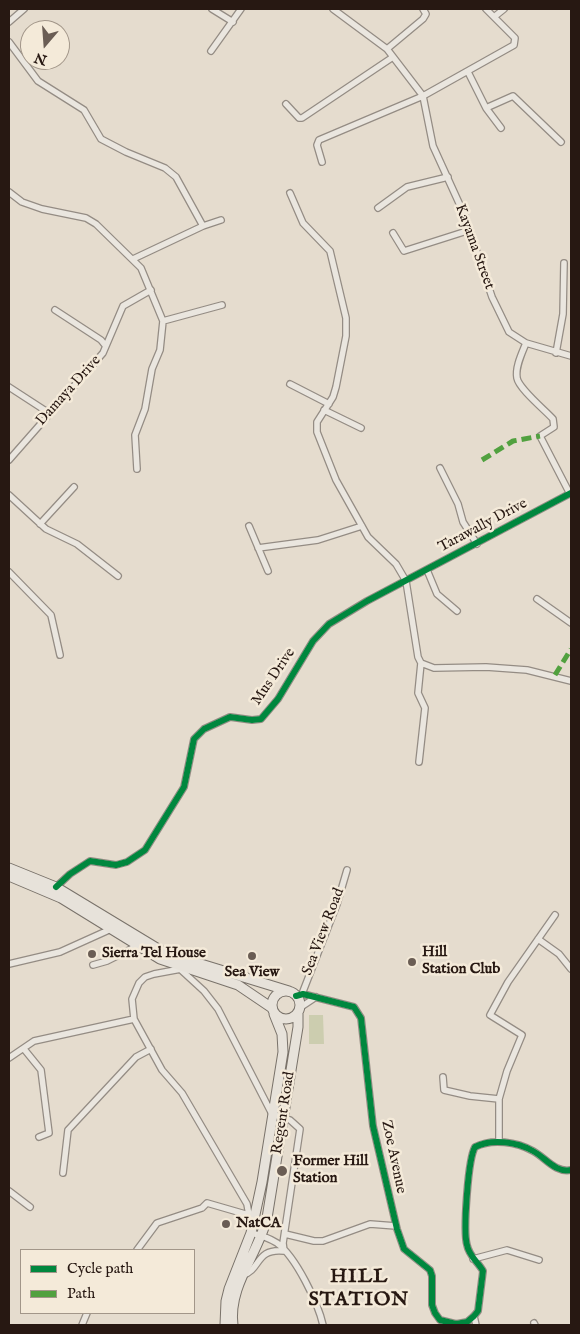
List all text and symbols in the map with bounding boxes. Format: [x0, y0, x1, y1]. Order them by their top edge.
north arrow [20, 20, 70, 70]
text: N [32, 48, 49, 69]
street label: Kayama Street [450, 202, 498, 292]
street label: Damaya Drive [33, 352, 105, 430]
street label: Tarawally Drive [436, 495, 530, 557]
street label: Mus Drive [248, 645, 300, 709]
street label: Sea View Road [299, 886, 349, 978]
place label: Hill Station Club [422, 944, 500, 979]
place label: Sierra Tel House [102, 945, 206, 963]
marker: Sierra Tel House [86, 948, 98, 960]
marker: Sea View [246, 950, 258, 962]
marker: Hill Station Club [406, 956, 418, 968]
place label: Sea View [225, 964, 279, 982]
street label: Regent Road [269, 1070, 299, 1156]
street label: Zoe Avenue [376, 1119, 410, 1195]
place label: Former Hill Station [293, 1153, 368, 1188]
marker: Former Hill Station [275, 1164, 289, 1178]
place label: NatCA [236, 1215, 281, 1233]
marker: NatCA [220, 1218, 232, 1230]
legend [20, 1249, 195, 1314]
text: Cycle path [67, 1259, 133, 1278]
district label: HILL STATION [308, 1266, 410, 1313]
text: Path [67, 1284, 95, 1303]

